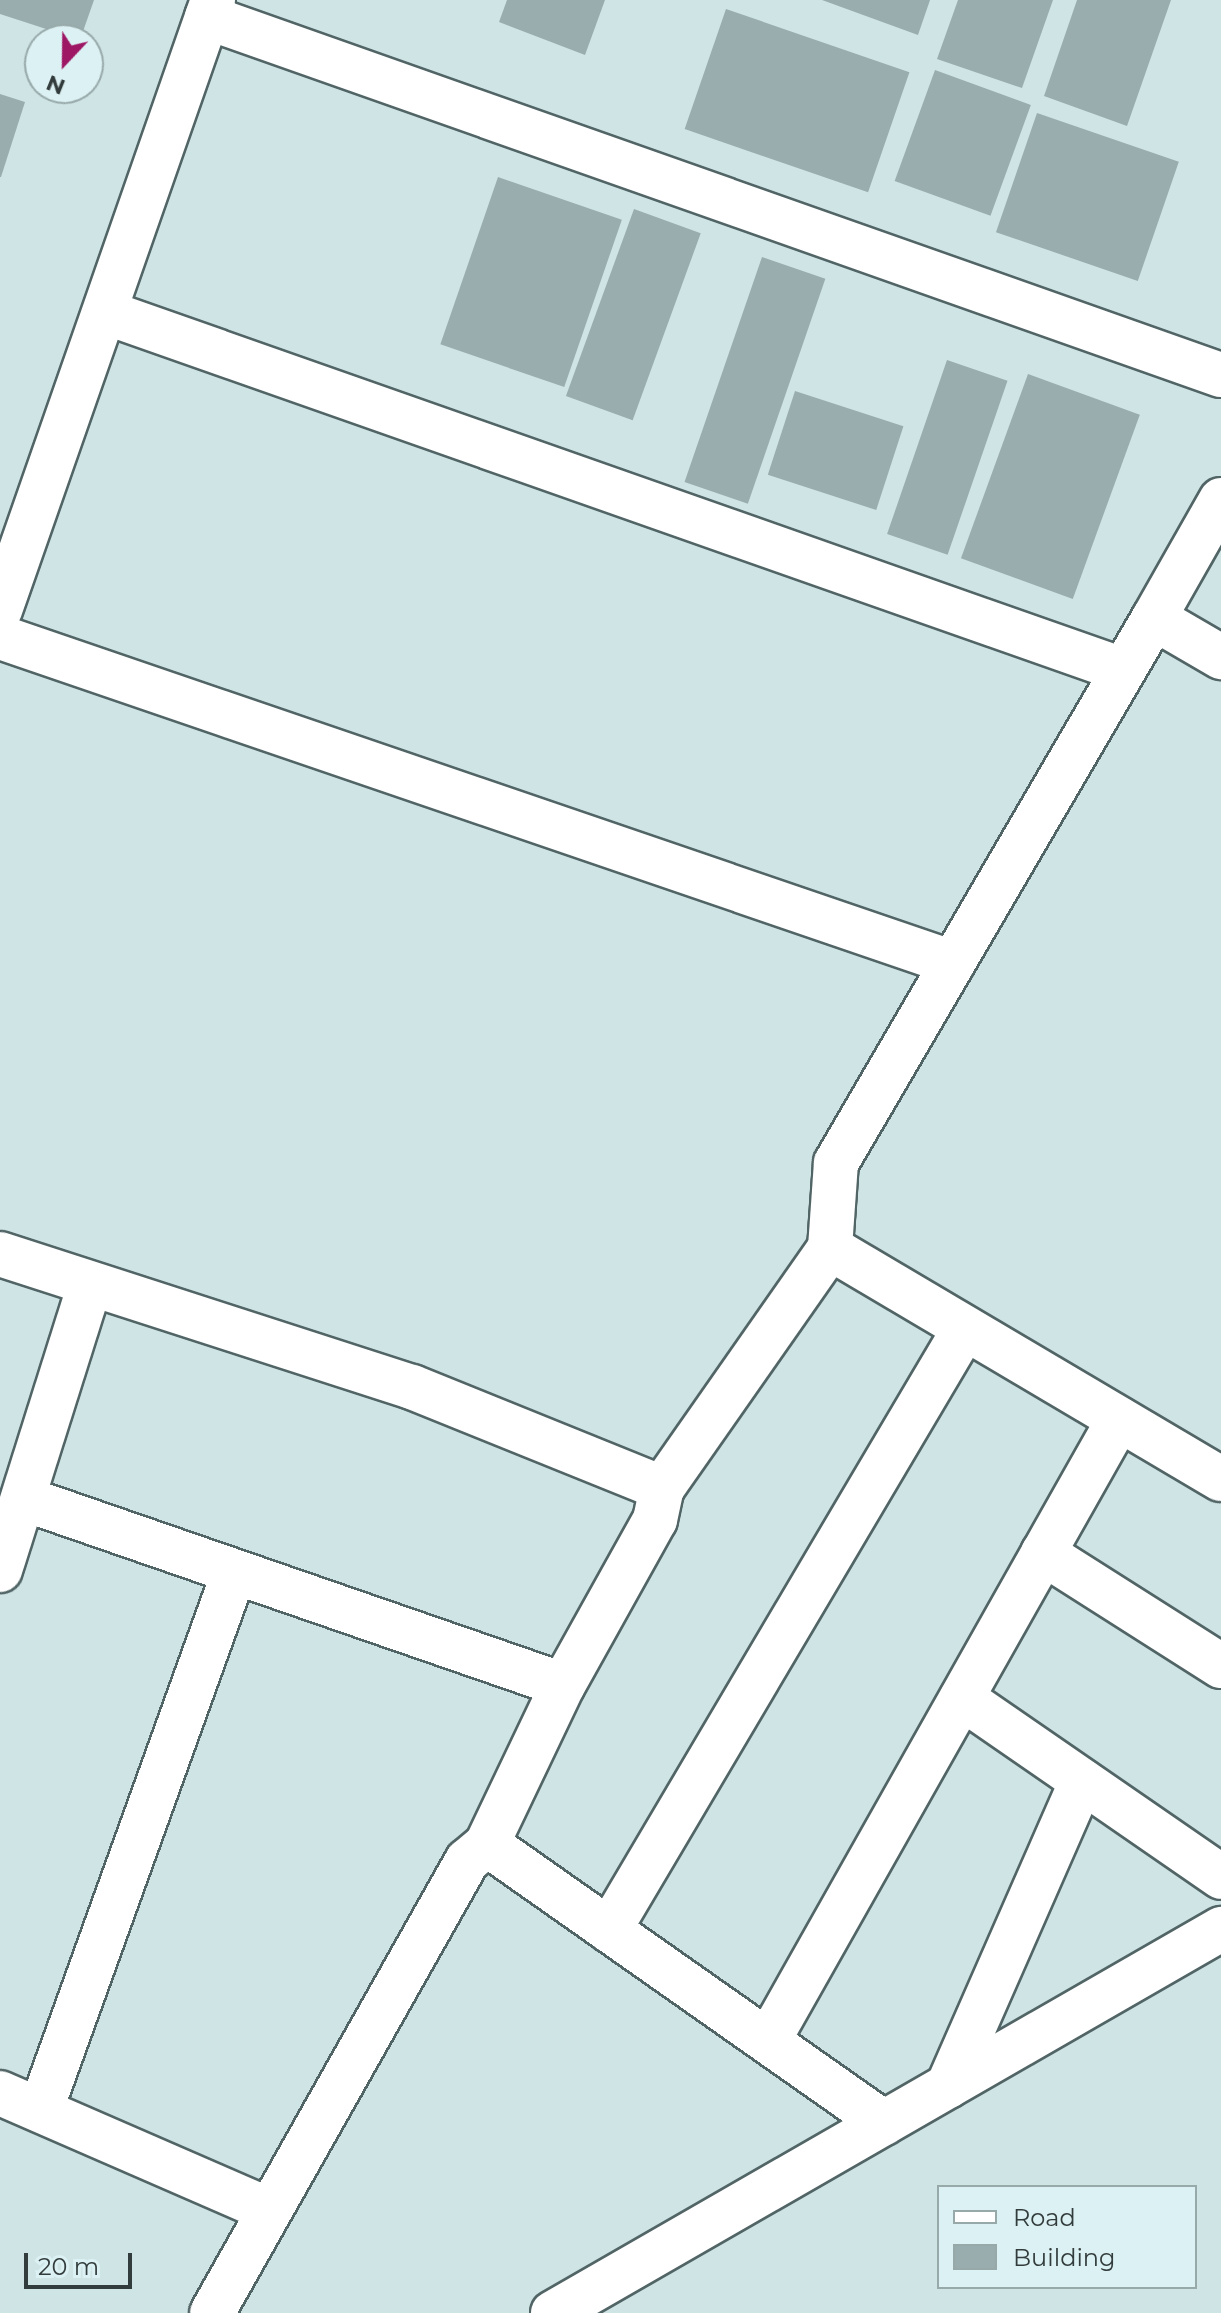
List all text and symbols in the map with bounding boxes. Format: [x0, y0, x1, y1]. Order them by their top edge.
north arrow [24, 24, 104, 104]
text: N [42, 69, 69, 101]
legend [937, 2185, 1197, 2289]
text: Road [1013, 2203, 1076, 2232]
scale bar [28, 2237, 136, 2287]
text: Building [1013, 2243, 1116, 2272]
text: 20 m [38, 2252, 99, 2281]

